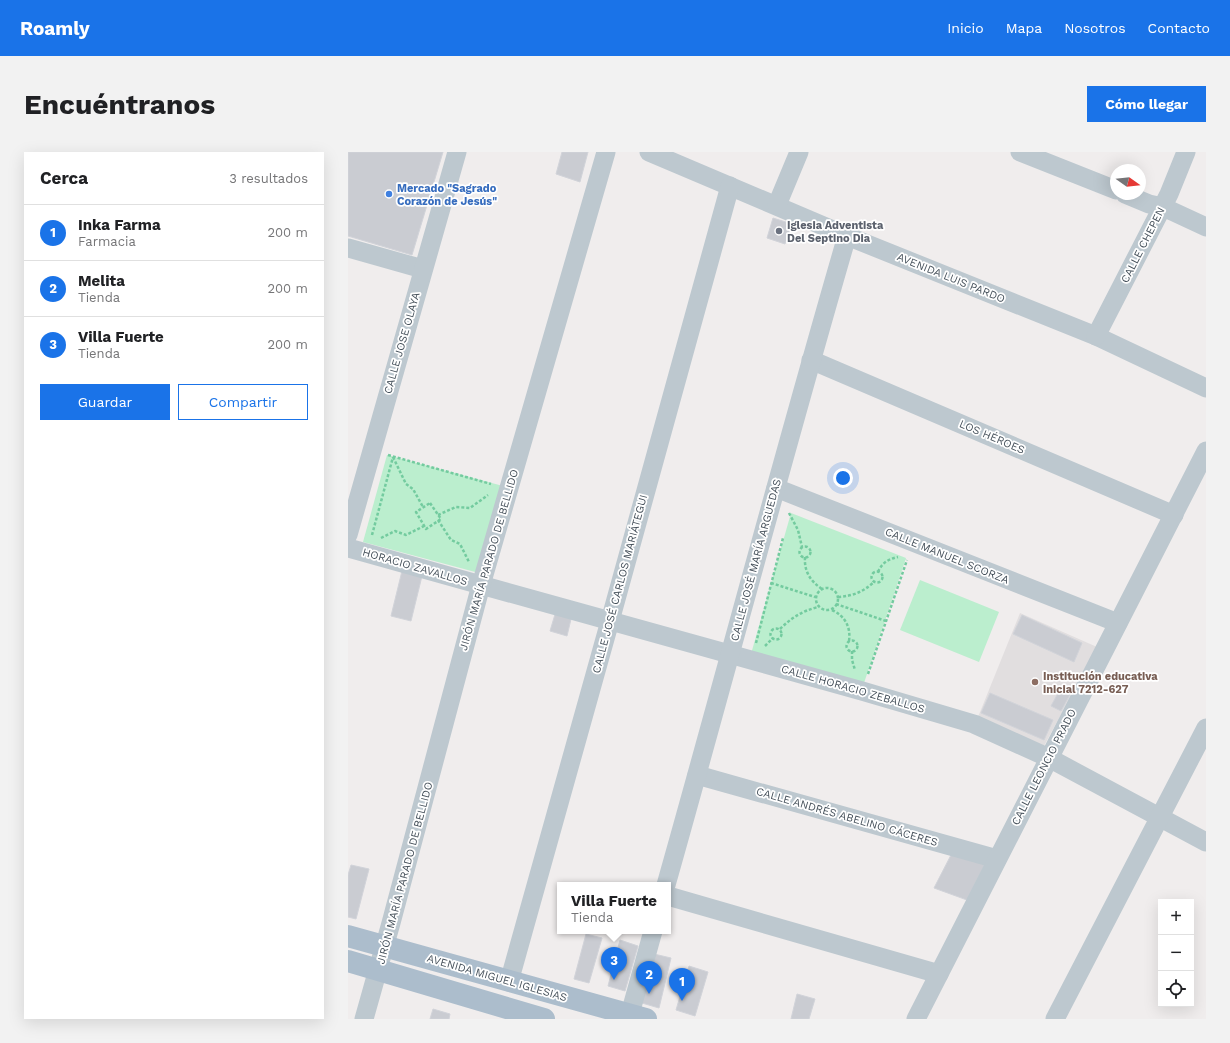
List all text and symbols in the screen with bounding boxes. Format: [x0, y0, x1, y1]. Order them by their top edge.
text: Roamly [20, 17, 90, 40]
text: Inicio [947, 20, 984, 36]
text: Mapa [1006, 20, 1042, 36]
text: Nosotros [1064, 20, 1126, 36]
text: Contacto [1148, 20, 1210, 36]
button: Cómo llegar [1087, 86, 1206, 122]
text: Encuéntranos [24, 88, 215, 121]
north arrow [1110, 164, 1146, 200]
text: Cerca [40, 168, 88, 188]
text: 3 resultados [229, 171, 308, 186]
place label: Mercado "Sagrado Corazón de Jesús" [397, 182, 497, 208]
marker: Mercado "Sagrado Corazón de Jesús" [384, 189, 394, 199]
street label: CALLE CHEPEN [1118, 205, 1168, 285]
text: Inka Farma [78, 216, 161, 234]
place label: Iglesia Adventista Del Septino Dia [787, 219, 884, 245]
text: 1 [50, 225, 56, 240]
text: 200 m [267, 225, 308, 240]
marker: Iglesia Adventista Del Septino Dia [774, 226, 784, 236]
text: Farmacia [78, 234, 136, 249]
street label: AVENIDA LUIS PARDO [895, 250, 1007, 306]
text: Melita [78, 272, 125, 290]
text: 2 [49, 281, 57, 296]
text: 200 m [267, 281, 308, 296]
text: Tienda [78, 290, 120, 305]
street label: CALLE JOSE OLAYA [381, 291, 423, 395]
text: Villa Fuerte [78, 328, 164, 346]
text: 3 [49, 337, 57, 352]
text: 200 m [267, 337, 308, 352]
text: Tienda [78, 346, 120, 361]
button: Guardar [40, 384, 170, 420]
button: Compartir [178, 384, 308, 420]
street label: LOS HÉROES [957, 416, 1027, 457]
street label: JIRÓN MARÍA PARADO DE BELLIDO [456, 468, 521, 652]
your location [833, 468, 853, 488]
street label: CALLE JOSÉ MARÍA ARGUEDAS [727, 477, 784, 642]
street label: CALLE JOSÉ CARLOS MARIÁTEGUI [589, 493, 650, 675]
street label: CALLE MANUEL SCORZA [883, 525, 1011, 587]
street label: HORACIO ZAVALLOS [361, 546, 469, 588]
street label: CALLE HORACIO ZEBALLOS [780, 662, 926, 716]
place label: Institución educativa inicial 7212-627 [1043, 670, 1158, 696]
marker: Institución educativa inicial 7212-627 [1030, 677, 1040, 687]
street label: CALLE LEONCIO PRADO [1009, 707, 1079, 827]
street label: JIRÓN MARÍA PARADO DE BELLIDO [373, 780, 436, 965]
street label: CALLE ANDRÉS ABELINO CÁCERES [755, 784, 939, 849]
popup [557, 882, 671, 934]
text: Villa Fuerte [571, 892, 657, 910]
map controls [1158, 899, 1194, 1007]
button: + [1158, 899, 1194, 935]
text: Tienda [571, 910, 613, 925]
button: − [1158, 935, 1194, 971]
pin: 3 [601, 947, 627, 980]
street label: AVENIDA MIGUEL IGLESIAS [425, 952, 569, 1004]
pin: 2 [636, 961, 662, 994]
pin: 1 [669, 968, 695, 1001]
button: locate [1158, 971, 1194, 1007]

